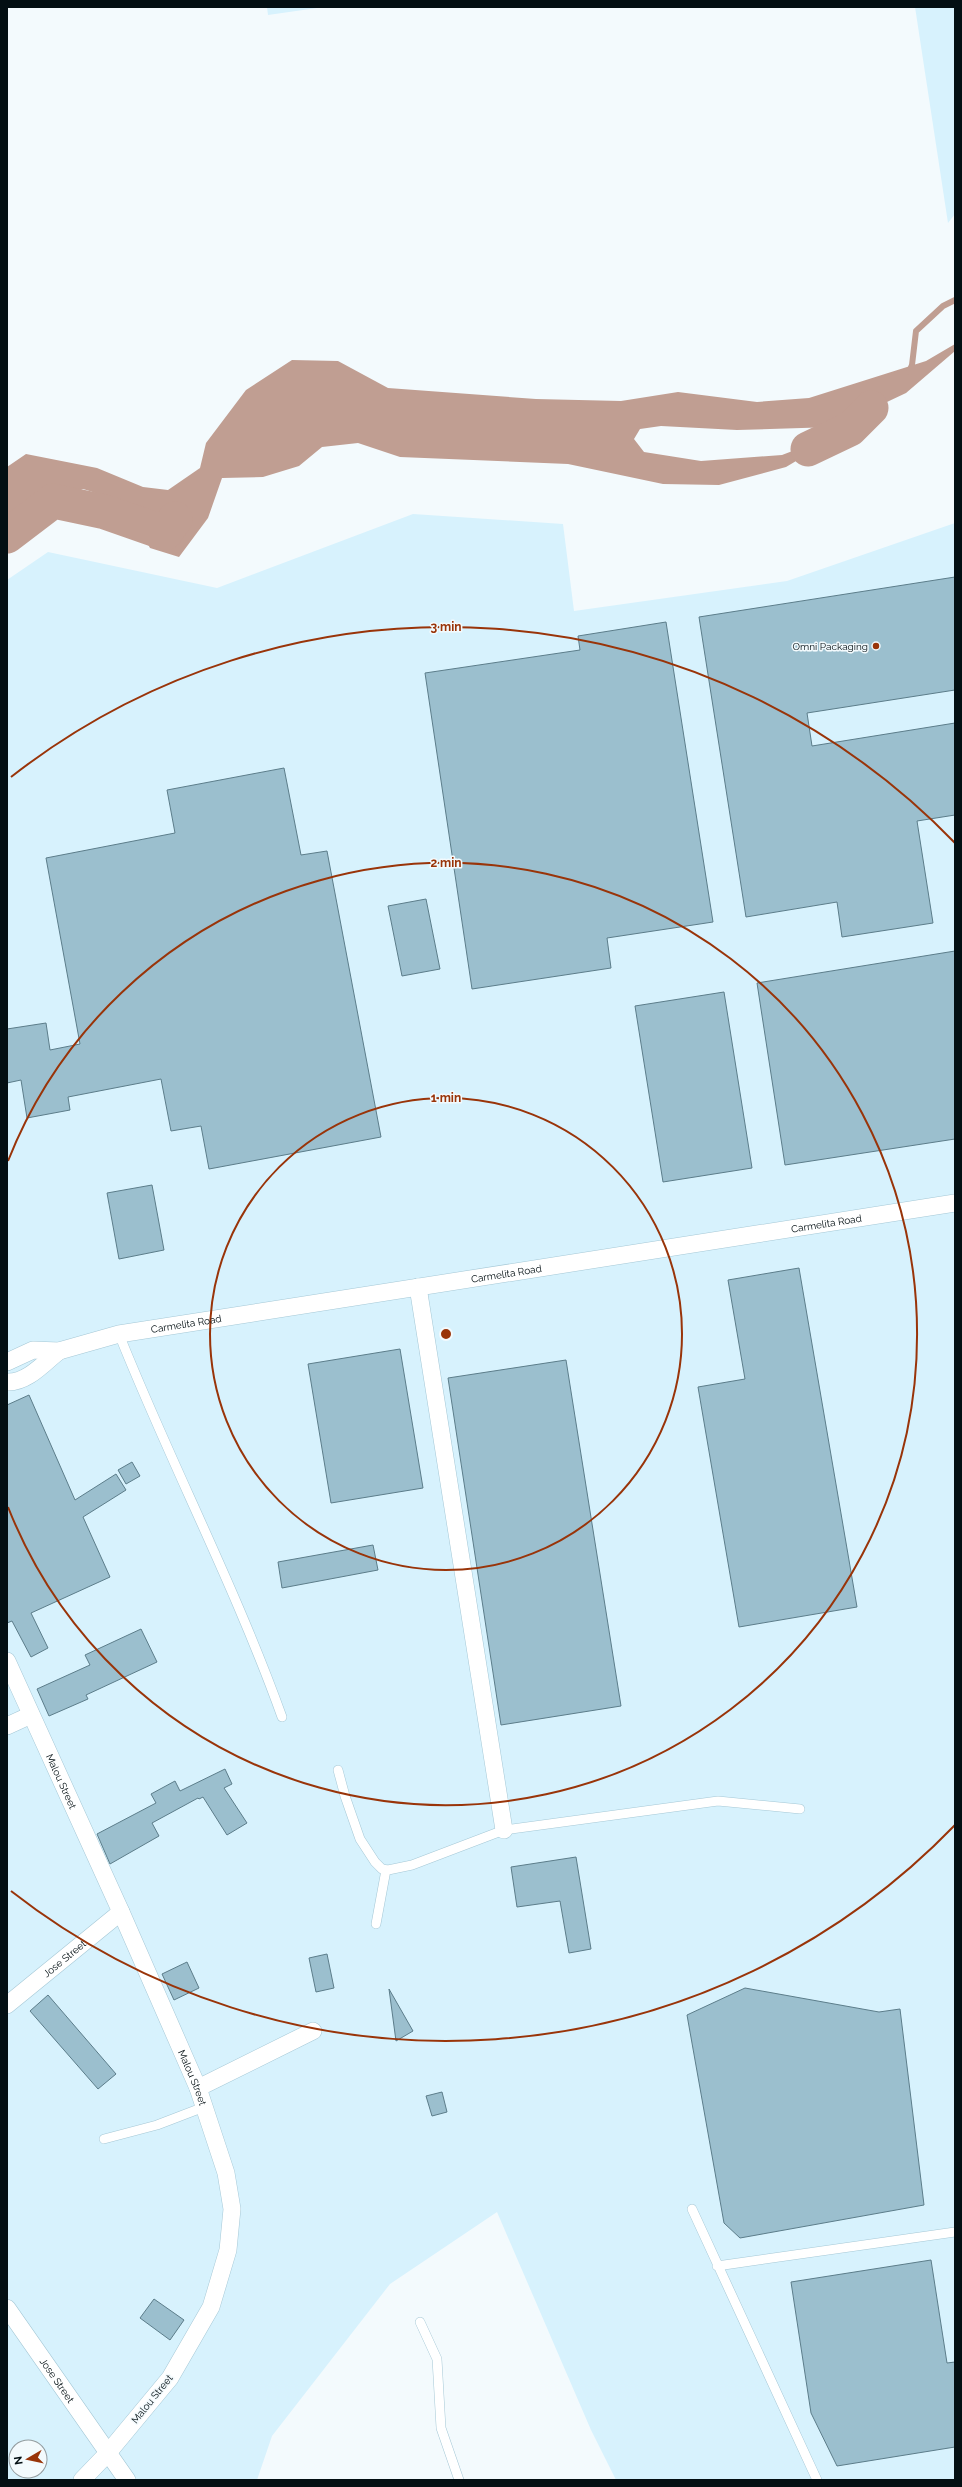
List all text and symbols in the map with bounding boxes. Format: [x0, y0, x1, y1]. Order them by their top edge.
text: 3 min [430, 620, 462, 634]
place label: Omni Packaging [793, 641, 868, 652]
marker: Omni Packaging [871, 641, 881, 651]
text: 2 min [430, 856, 462, 870]
text: 1 min [431, 1091, 461, 1105]
street label: Carmelita Road [790, 1212, 862, 1234]
street label: Carmelita Road [470, 1262, 542, 1284]
street label: Carmelita Road [150, 1313, 222, 1334]
centre of rings [439, 1327, 453, 1341]
street label: Malou Street [44, 1752, 79, 1811]
street label: Jose Street [41, 1937, 88, 1979]
street label: Malou Street [176, 2048, 209, 2107]
street label: Jose Street [38, 2356, 77, 2405]
street label: Malou Street [129, 2372, 175, 2425]
north arrow [8, 2439, 48, 2479]
text: N [12, 2455, 26, 2466]

